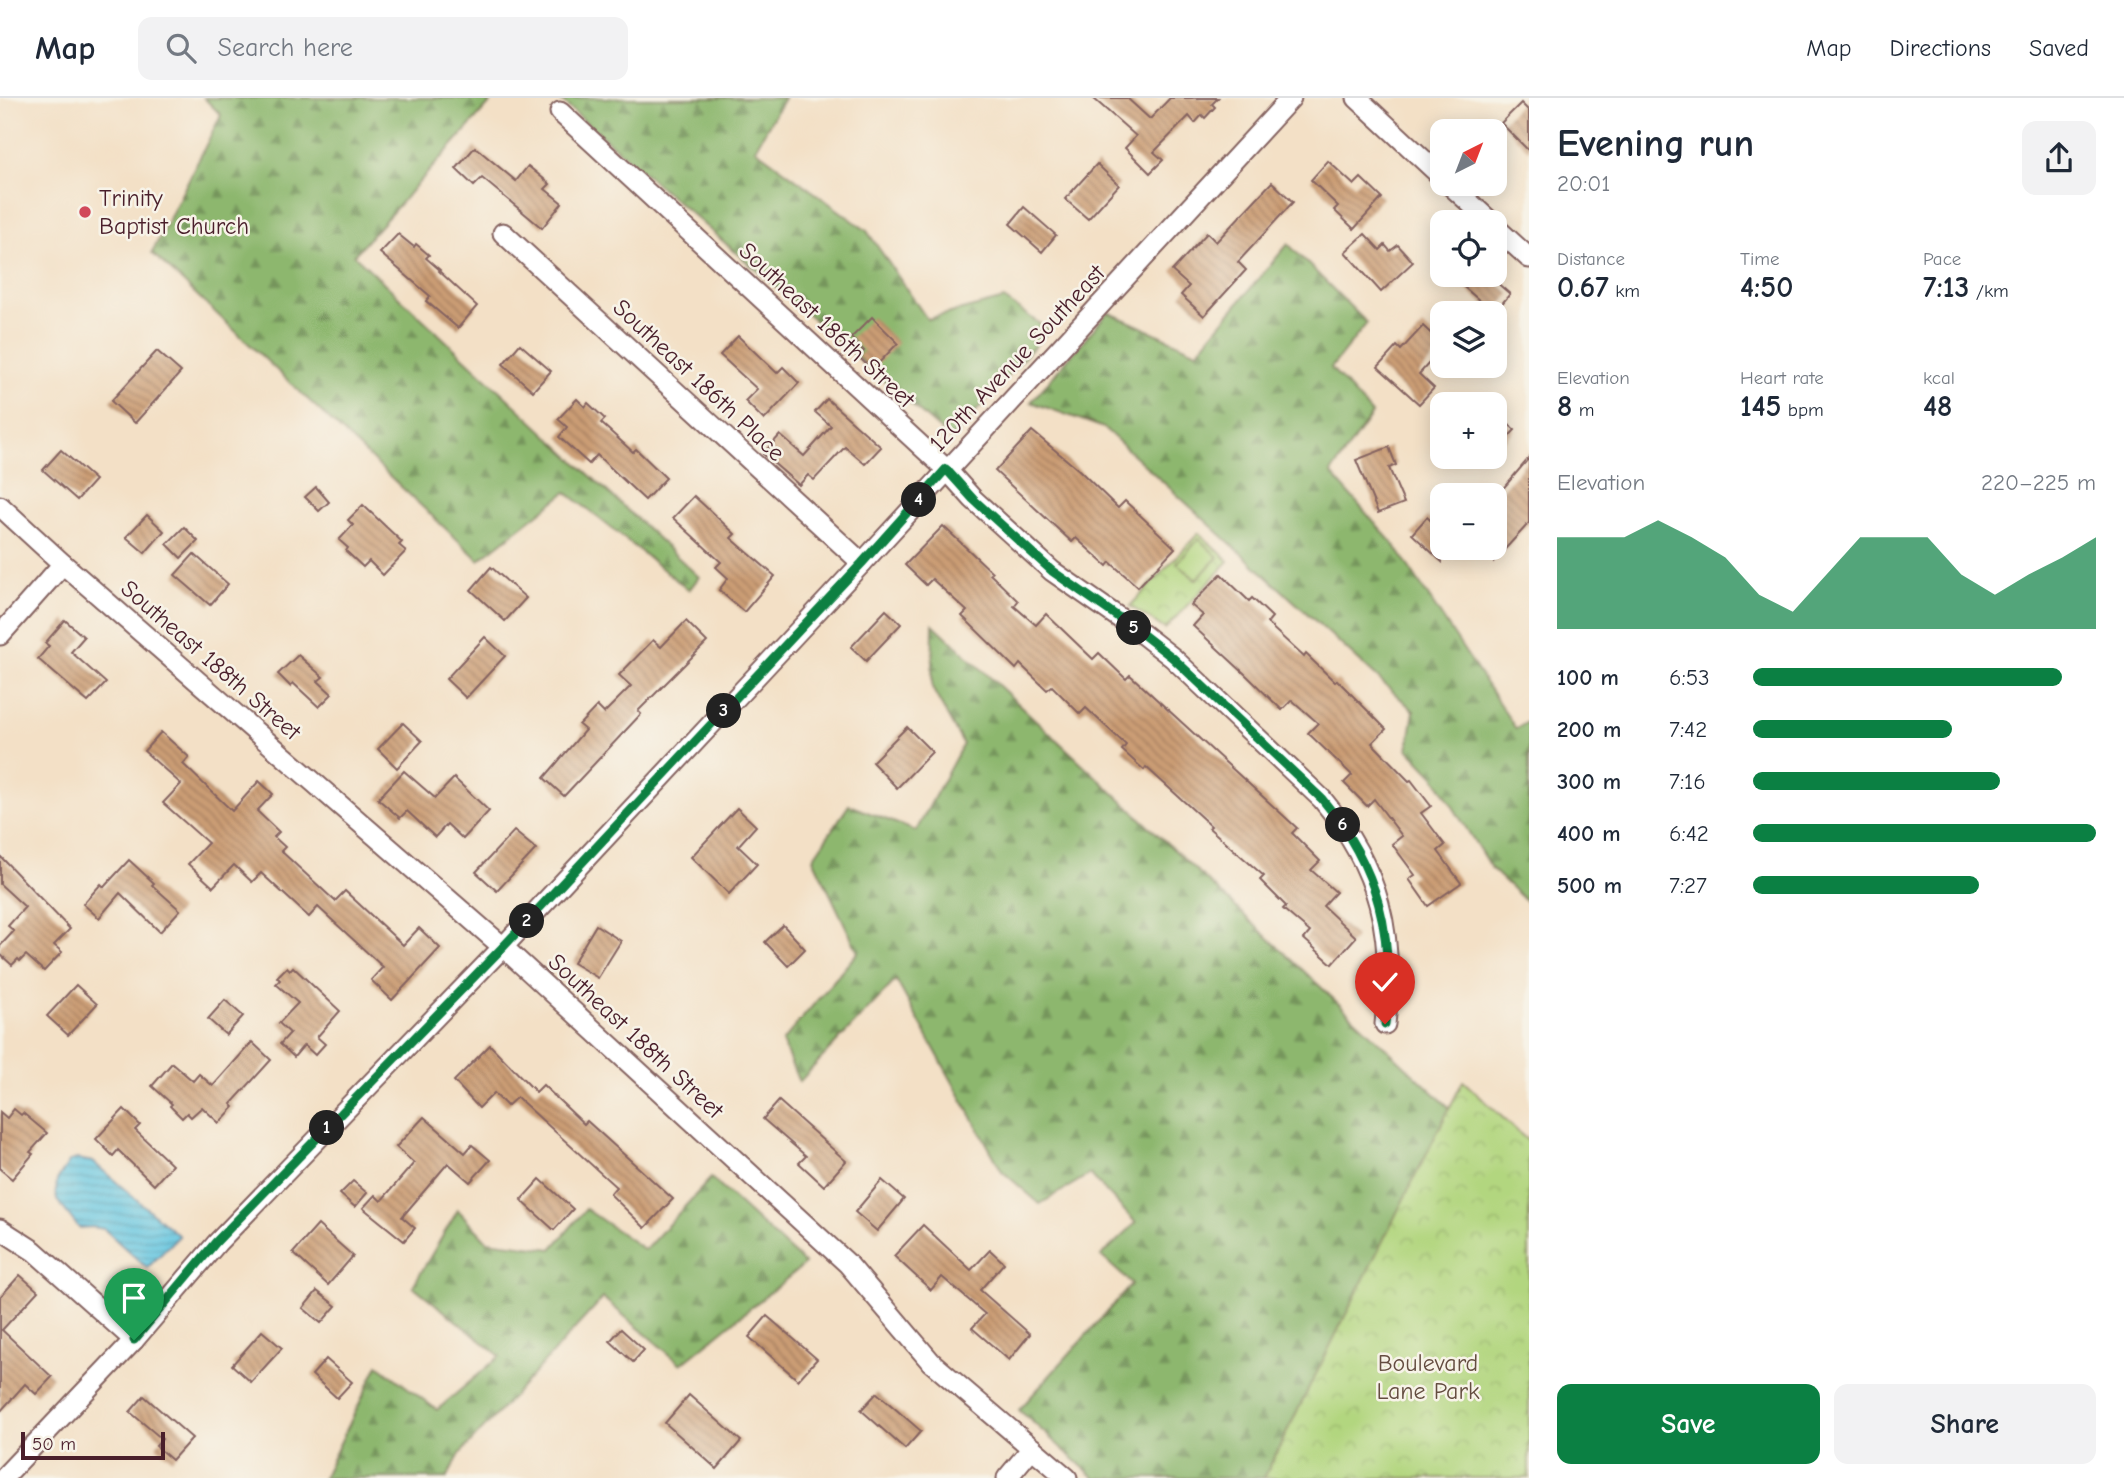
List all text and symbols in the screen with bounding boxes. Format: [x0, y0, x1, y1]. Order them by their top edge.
search box [138, 17, 628, 80]
text: Map [35, 29, 96, 67]
icon: search [162, 29, 200, 67]
text: Search here [218, 33, 353, 63]
text: Map [1806, 34, 1852, 62]
text: Directions [1890, 34, 1991, 62]
text: Saved [2029, 34, 2089, 62]
north arrow [1430, 119, 1507, 196]
map controls [1430, 119, 1507, 560]
button: share [2022, 121, 2096, 195]
text: Evening run [1557, 122, 1754, 166]
text: 20:01 [1557, 170, 1610, 197]
place label: Trinity Baptist Church [99, 184, 249, 240]
marker: Trinity Baptist Church [77, 204, 93, 220]
button: locate [1430, 210, 1507, 287]
street label: Southeast 186th Street [733, 236, 921, 414]
text: Distance [1557, 248, 1625, 270]
text: Time [1740, 248, 1779, 270]
text: Pace [1923, 248, 1961, 270]
street label: 120th Avenue Southeast [923, 258, 1111, 457]
text: 0.67 [1557, 270, 1609, 305]
text: 4:50 [1740, 270, 1793, 305]
text: 7:13 [1923, 270, 1969, 305]
text: km [1609, 280, 1640, 302]
text: /km [1969, 280, 2009, 302]
street label: Southeast 186th Place [607, 293, 791, 467]
button: layers [1430, 301, 1507, 378]
text: Elevation [1557, 367, 1630, 389]
text: Heart rate [1740, 367, 1824, 389]
text: kcal [1923, 367, 1955, 389]
text: 8 [1557, 389, 1572, 424]
text: 145 [1740, 389, 1782, 424]
text: 48 [1923, 389, 1952, 424]
button: + [1430, 392, 1507, 469]
text: m [1572, 399, 1594, 421]
text: bpm [1782, 399, 1824, 421]
text: Elevation [1557, 469, 1645, 496]
text: 220–225 m [1981, 469, 2096, 496]
pin: 4 [902, 482, 936, 518]
button: − [1430, 483, 1507, 560]
text: 4 [914, 488, 923, 510]
street label: Southeast 188th Street [115, 574, 308, 747]
pin: 5 [1116, 610, 1152, 646]
text: 5 [1128, 616, 1139, 638]
text: 100 m [1557, 664, 1619, 691]
text: 6:53 [1669, 664, 1710, 691]
pin: 3 [706, 694, 742, 728]
text: 3 [719, 699, 728, 721]
text: 200 m [1557, 716, 1621, 743]
text: 7:42 [1669, 716, 1707, 743]
text: 300 m [1557, 768, 1621, 795]
text: 7:16 [1669, 768, 1706, 795]
pin: 6 [1326, 808, 1360, 842]
text: 6 [1338, 813, 1347, 835]
text: 400 m [1557, 820, 1621, 847]
text: 6:42 [1669, 820, 1709, 847]
text: 500 m [1557, 872, 1622, 899]
text: 7:27 [1669, 872, 1707, 899]
pin: 2 [510, 904, 544, 938]
text: 2 [522, 909, 531, 931]
street label: Southeast 188th Street [543, 948, 730, 1125]
pin [1355, 952, 1415, 1024]
icon: check [1366, 963, 1404, 1001]
pin: 1 [310, 1110, 344, 1146]
text: 1 [323, 1116, 330, 1138]
pin [104, 1268, 164, 1340]
icon: arrive [115, 1279, 153, 1317]
park label: Boulevard Lane Park [1376, 1349, 1480, 1405]
button: Save [1557, 1384, 1820, 1464]
button: Share [1834, 1384, 2096, 1464]
scale bar [21, 1429, 164, 1461]
text: 50 m [32, 1433, 76, 1455]

